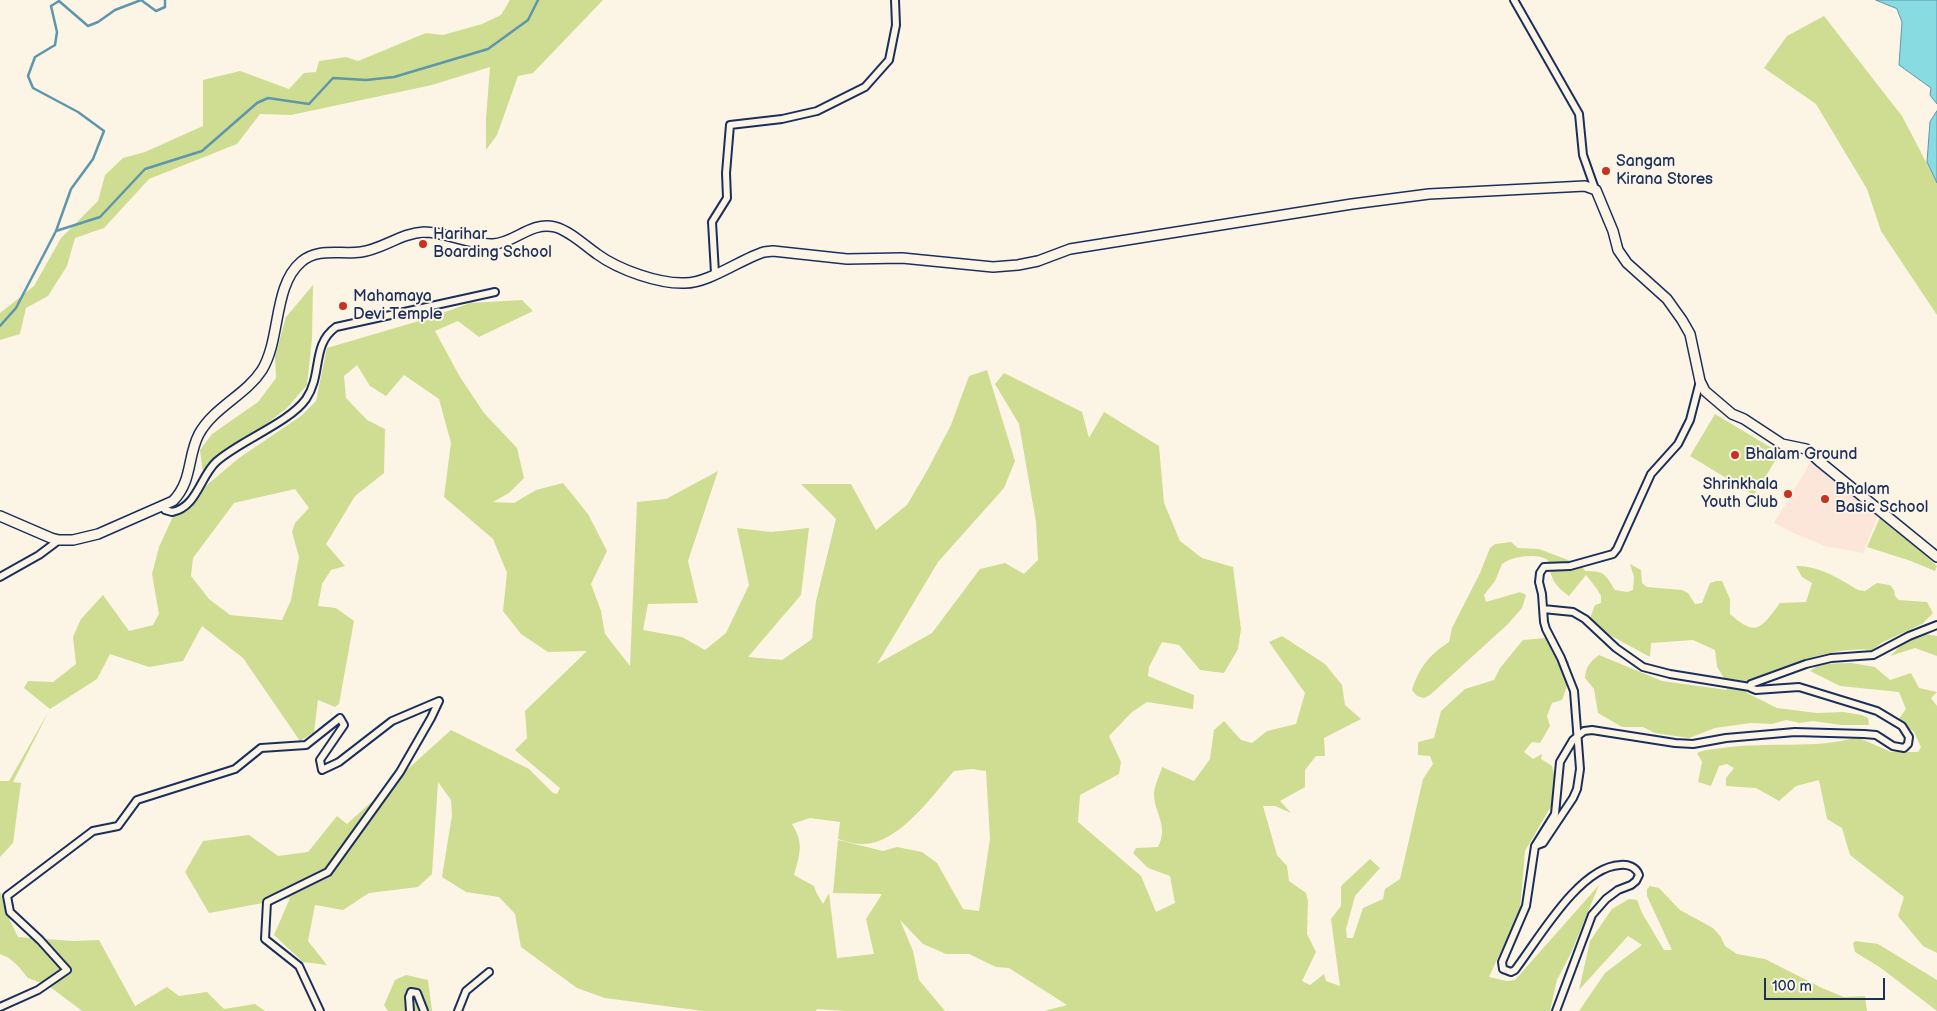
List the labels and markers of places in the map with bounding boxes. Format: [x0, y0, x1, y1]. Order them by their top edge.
place label: Sangam Kirana Stores [1616, 152, 1713, 190]
marker: Sangam Kirana Stores [1600, 165, 1612, 177]
place label: Harihar Boarding School [433, 225, 552, 263]
marker: Harihar Boarding School [417, 238, 429, 250]
place label: Mahamaya Devi Temple [353, 287, 442, 325]
marker: Mahamaya Devi Temple [337, 300, 349, 312]
place label: Bhalam Ground [1745, 445, 1857, 465]
marker: Bhalam Ground [1729, 449, 1741, 461]
place label: Shrinkhala Youth Club [1701, 475, 1778, 513]
place label: Bhalam Basic School [1835, 480, 1928, 518]
marker: Shrinkhala Youth Club [1782, 488, 1794, 500]
marker: Bhalam Basic School [1819, 493, 1831, 505]

